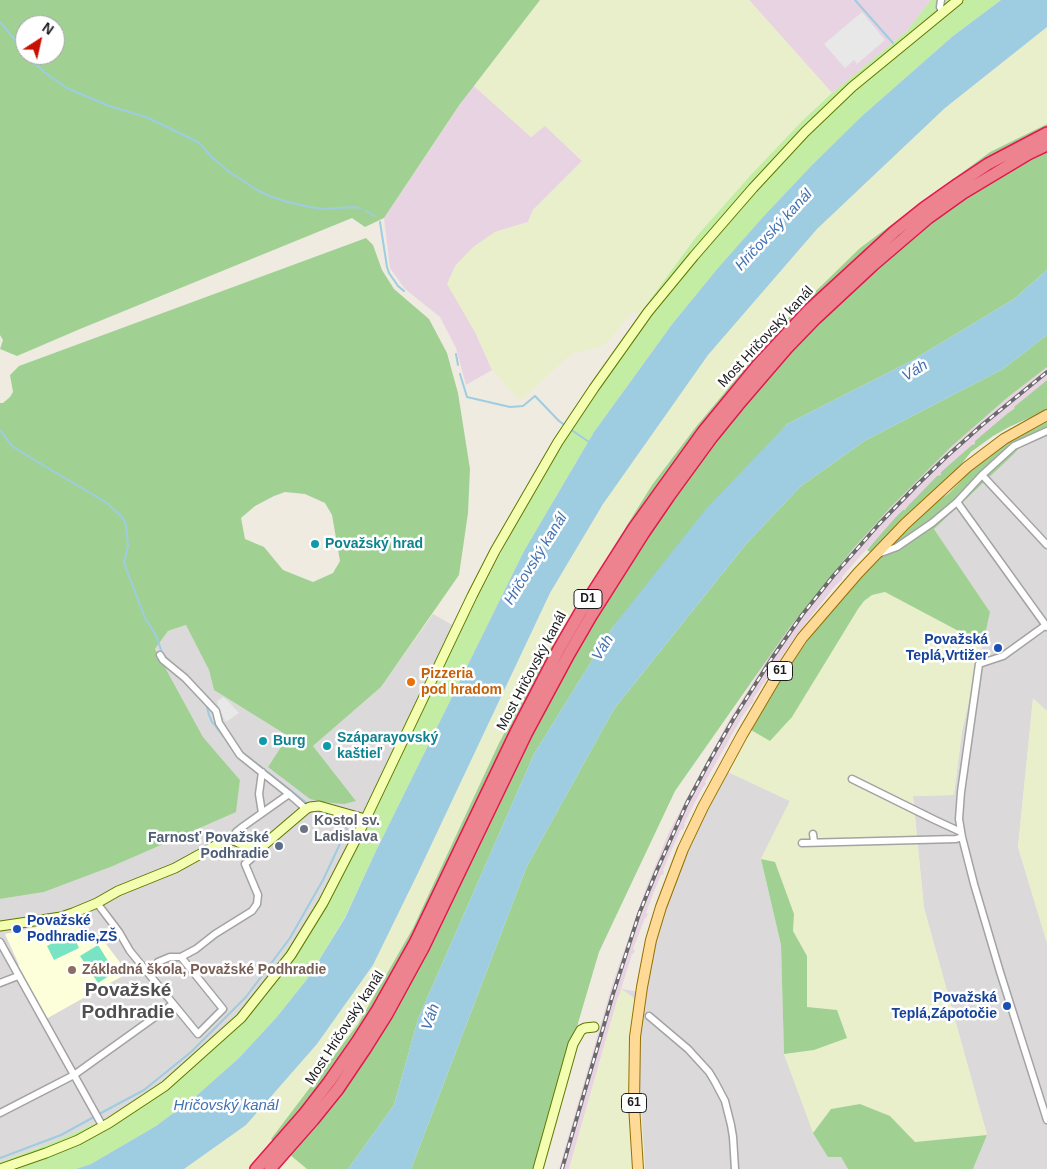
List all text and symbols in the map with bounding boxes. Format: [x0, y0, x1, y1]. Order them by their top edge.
north arrow [15, 15, 65, 65]
text: N [39, 19, 57, 38]
water label: Hričovský kanál [732, 185, 816, 275]
street label: Most Hričovský kanál [715, 283, 817, 391]
water label: Váh [899, 356, 931, 386]
water label: Hričovský kanál [501, 510, 571, 608]
place label: Považský hrad [325, 536, 423, 552]
marker: Považský hrad [309, 538, 321, 550]
road number: D1 [574, 590, 602, 608]
street label: Most Hričovský kanál [494, 609, 570, 733]
water label: Váh [588, 632, 618, 664]
place label: Považská Teplá,Vrtižer [906, 632, 988, 664]
marker: Považská Teplá,Vrtižer [992, 642, 1004, 654]
road number: 61 [768, 661, 792, 680]
place label: Pizzeria pod hradom [421, 666, 502, 699]
marker: Pizzeria pod hradom [405, 676, 417, 688]
place label: Száparayovský kaštieľ [337, 730, 438, 762]
place label: Burg [273, 733, 306, 749]
marker: Burg [257, 735, 269, 747]
marker: Száparayovský kaštieľ [321, 740, 333, 752]
place label: Kostol sv. Ladislava [314, 813, 380, 846]
marker: Kostol sv. Ladislava [298, 823, 310, 835]
place label: Farnosť Považské Podhradie [148, 830, 269, 862]
marker: Farnosť Považské Podhradie [273, 840, 285, 852]
place label: Považské Podhradie,ZŠ [27, 913, 117, 946]
marker: Považské Podhradie,ZŠ [11, 923, 23, 935]
place label: Základná škola, Považské Podhradie [82, 962, 326, 978]
marker: Základná škola, Považské Podhradie [66, 964, 78, 976]
street label: Most Hričovský kanál [302, 968, 388, 1088]
district label: Považské Podhradie [82, 980, 174, 1024]
place label: Považská Teplá,Zápotočie [891, 990, 997, 1022]
marker: Považská Teplá,Zápotočie [1001, 1000, 1013, 1012]
water label: Váh [418, 1001, 444, 1033]
road number: 61 [622, 1094, 646, 1112]
water label: Hričovský kanál [173, 1097, 279, 1115]

